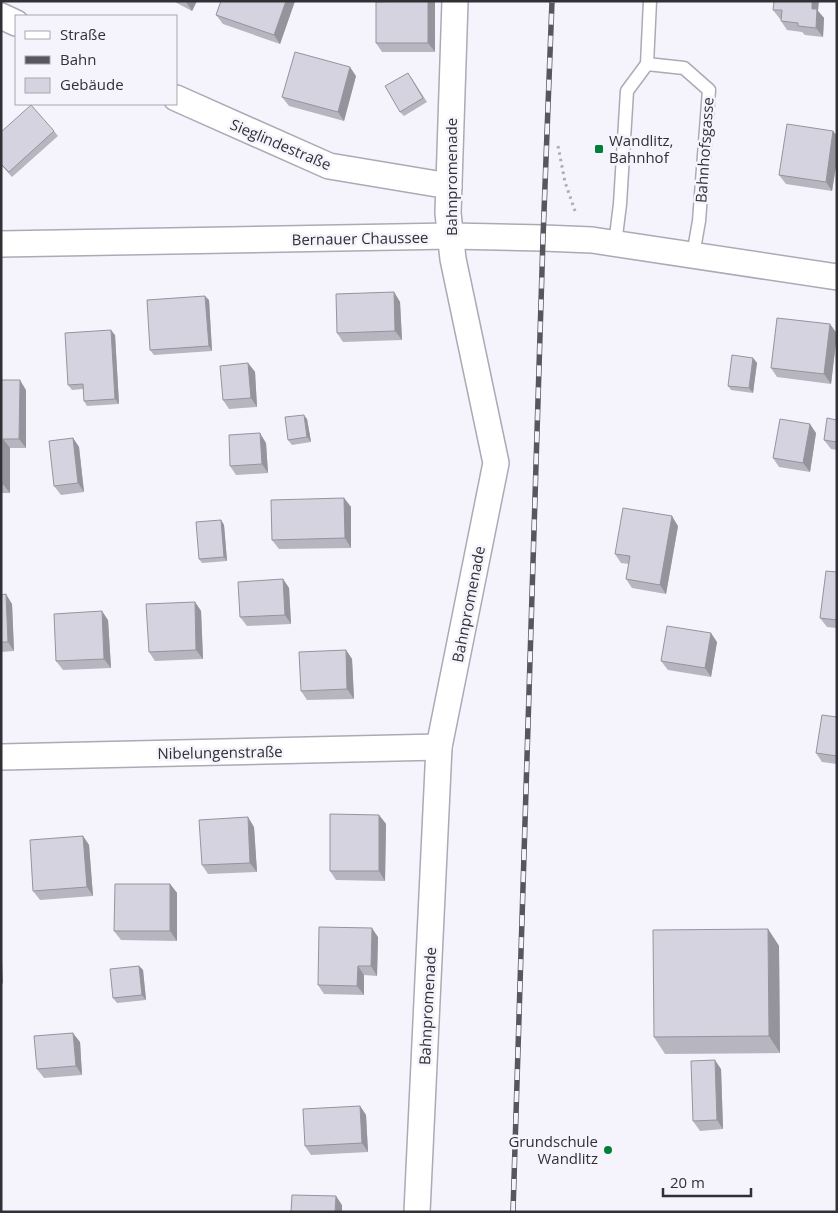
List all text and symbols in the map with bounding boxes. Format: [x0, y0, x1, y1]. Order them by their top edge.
legend [15, 15, 178, 105]
text: Straße [60, 24, 106, 44]
text: Bahn [60, 49, 96, 69]
text: Gebäude [60, 74, 124, 94]
street label: Bahnhofsgasse [690, 96, 718, 204]
street label: Sieglindestraße [228, 114, 334, 174]
street label: Bahnpromenade [441, 118, 461, 236]
place label: Wandlitz, Bahnhof [609, 130, 673, 167]
marker: Wandlitz, Bahnhof [593, 143, 605, 155]
street label: Bernauer Chaussee [291, 227, 429, 249]
street label: Bahnpromenade [447, 544, 489, 664]
street label: Nibelungenstraße [157, 741, 283, 763]
street label: Bahnpromenade [414, 946, 440, 1066]
place label: Grundschule Wandlitz [508, 1131, 598, 1168]
marker: Grundschule Wandlitz [602, 1144, 614, 1156]
scale bar [663, 1166, 750, 1198]
text: 20 m [670, 1172, 705, 1192]

